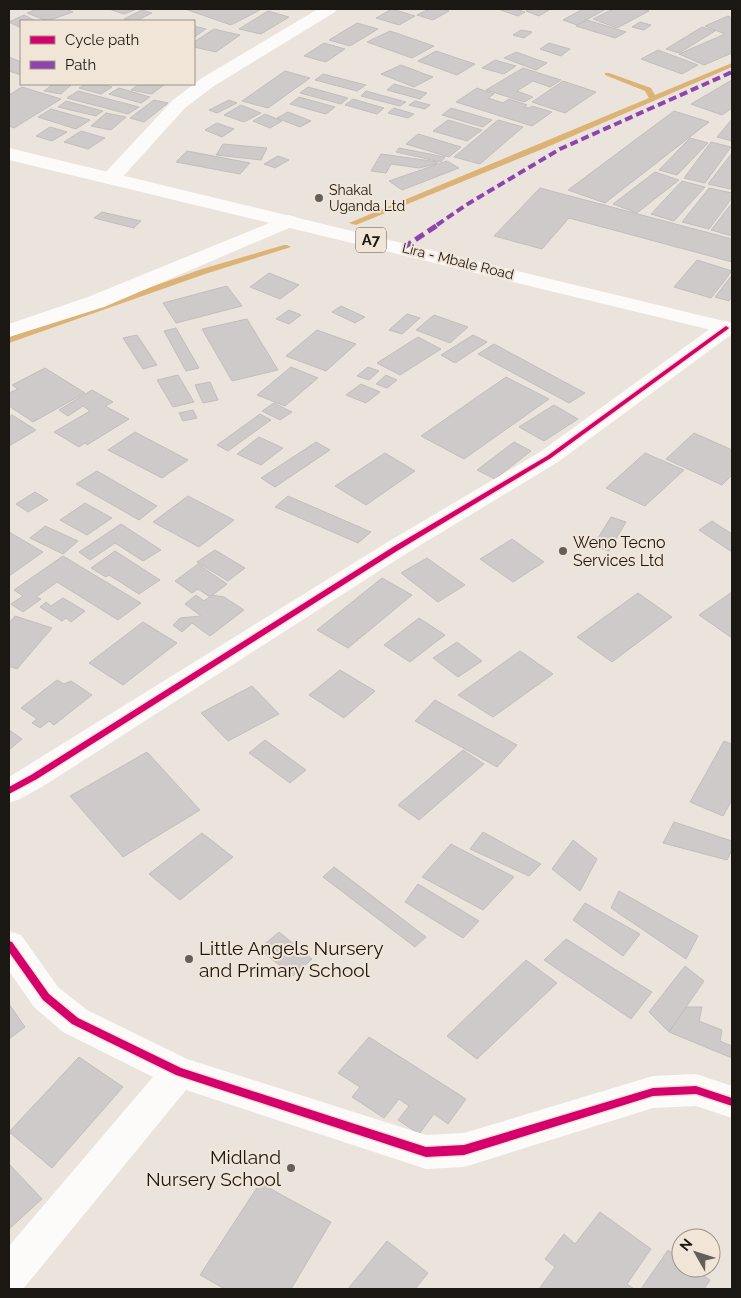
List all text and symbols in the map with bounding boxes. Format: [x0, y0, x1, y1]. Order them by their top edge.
legend [20, 20, 195, 85]
text: Cycle path [65, 31, 139, 49]
text: Path [65, 56, 96, 74]
place label: Shakal Uganda Ltd [329, 182, 405, 214]
marker: Shakal Uganda Ltd [313, 192, 325, 204]
road number: A7 [356, 228, 386, 252]
street label: Lira - Mbale Road [401, 239, 515, 283]
place label: Weno Tecno Services Ltd [573, 533, 666, 570]
marker: Weno Tecno Services Ltd [557, 545, 569, 557]
place label: Little Angels Nursery and Primary School [199, 937, 383, 981]
marker: Little Angels Nursery and Primary School [183, 953, 195, 965]
place label: Midland Nursery School [146, 1146, 282, 1190]
marker: Midland Nursery School [285, 1162, 297, 1174]
north arrow [671, 1228, 721, 1278]
text: N [676, 1236, 695, 1254]

